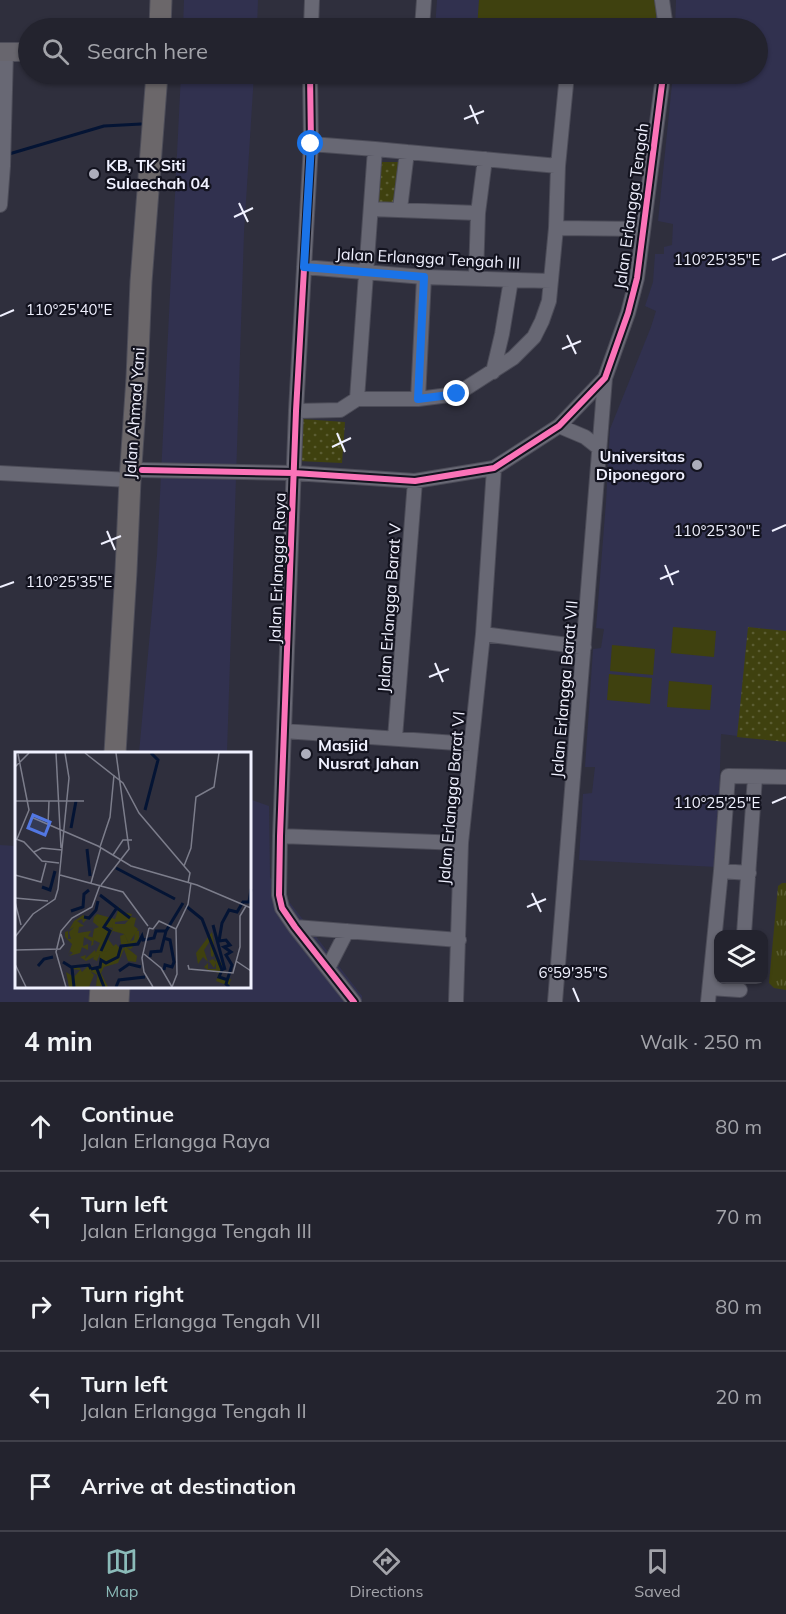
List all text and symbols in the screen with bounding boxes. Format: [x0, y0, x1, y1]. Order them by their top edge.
search box [18, 18, 768, 84]
icon: search [39, 35, 72, 68]
text: Search here [87, 37, 208, 65]
street label: Jalan Erlangga Tengah [609, 121, 653, 291]
route start [297, 130, 323, 156]
place label: KB, TK Siti Sulaechah 04 [106, 155, 210, 193]
marker: KB, TK Siti Sulaechah 04 [87, 167, 101, 181]
street label: Jalan Erlangga Tengah III [335, 243, 521, 273]
text: 110°25'35"E [674, 250, 760, 269]
text: 110°25'40"E [26, 300, 112, 319]
street label: Jalan Ahmad Yani [119, 347, 149, 479]
route end [443, 380, 469, 406]
place label: Universitas Diponegoro [596, 446, 685, 484]
marker: Universitas Diponegoro [690, 458, 704, 472]
street label: Jalan Erlangga Raya [264, 492, 290, 644]
text: 110°25'30"E [674, 521, 760, 540]
street label: Jalan Erlangga Barat V [373, 522, 405, 693]
text: 110°25'35"E [26, 572, 112, 591]
street label: Jalan Erlangga Barat VII [546, 599, 582, 779]
street label: Jalan Erlangga Barat VI [433, 711, 469, 885]
place label: Masjid Nusrat Jahan [318, 735, 419, 773]
marker: Masjid Nusrat Jahan [299, 747, 313, 761]
inset map [15, 752, 250, 987]
text: 110°25'25"E [674, 793, 760, 812]
map controls [714, 930, 768, 984]
button: layers [714, 930, 768, 984]
text: 6°59'35"S [538, 963, 608, 982]
text: 4 min [24, 1025, 93, 1058]
text: Walk · 250 m [640, 1029, 762, 1054]
text: Continue [81, 1100, 174, 1128]
icon: ahead [24, 1110, 57, 1143]
text: 80 m [715, 1114, 762, 1139]
text: Jalan Erlangga Raya [81, 1128, 270, 1153]
text: Turn left [81, 1190, 168, 1218]
icon: left [24, 1200, 57, 1233]
text: 70 m [715, 1204, 762, 1229]
text: Jalan Erlangga Tengah III [81, 1218, 312, 1243]
text: Turn right [81, 1280, 184, 1308]
icon: right [24, 1290, 57, 1323]
text: 80 m [715, 1294, 762, 1319]
text: Jalan Erlangga Tengah VII [81, 1308, 321, 1333]
text: Turn left [81, 1370, 168, 1398]
icon: left [24, 1380, 57, 1413]
text: 20 m [715, 1384, 762, 1409]
text: Jalan Erlangga Tengah II [81, 1398, 307, 1423]
icon: arrive [24, 1470, 57, 1503]
text: Arrive at destination [81, 1472, 296, 1500]
tab: Map [105, 1545, 138, 1601]
tab: Directions [349, 1545, 423, 1601]
tab: Saved [634, 1545, 681, 1601]

